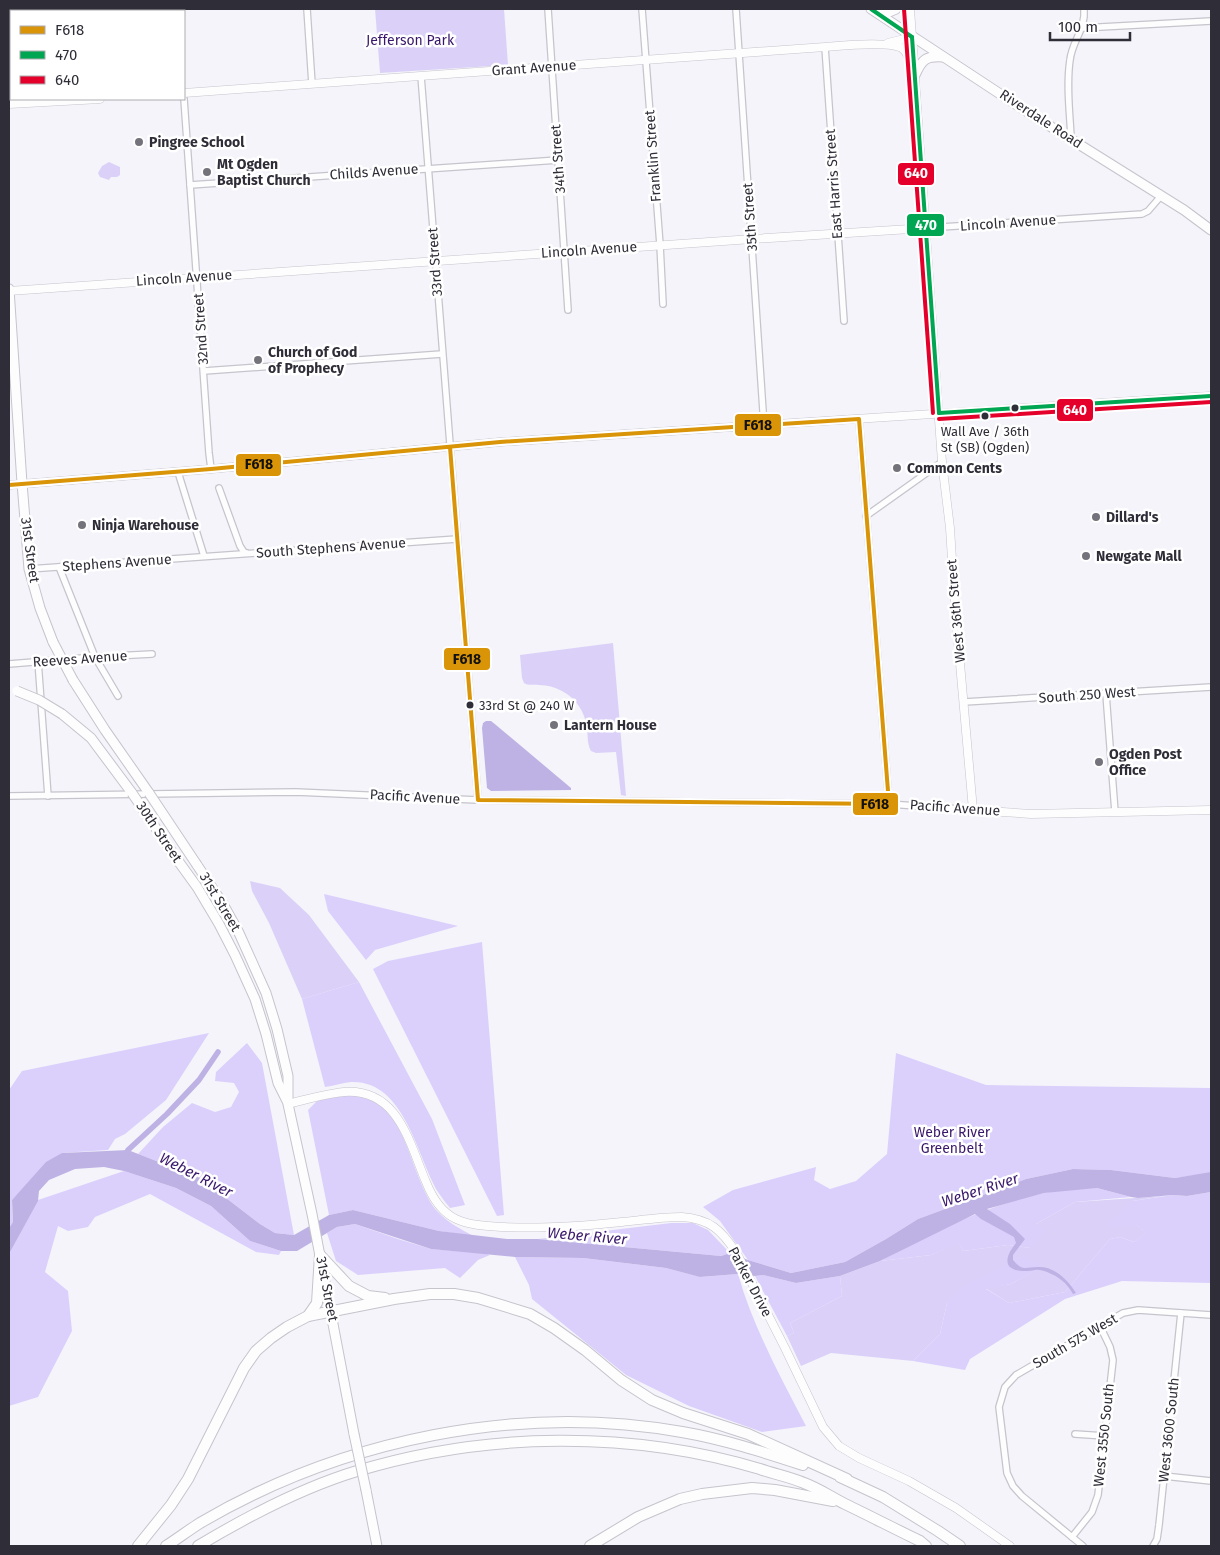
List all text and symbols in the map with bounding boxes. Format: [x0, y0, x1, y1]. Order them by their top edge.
legend [10, 10, 185, 100]
scale bar [1050, 10, 1130, 42]
text: 100 m [1058, 18, 1098, 36]
text: F618 [55, 21, 84, 39]
park label: Jefferson Park [366, 32, 455, 49]
text: 470 [55, 46, 77, 64]
street label: Grant Avenue [491, 57, 577, 79]
text: 640 [55, 71, 79, 89]
street label: Riverdale Road [996, 86, 1086, 152]
street label: Franklin Street [641, 108, 665, 203]
street label: 34th Street [547, 123, 569, 194]
street label: East Harris Street [822, 127, 846, 240]
place label: Pingree School [149, 134, 245, 151]
marker: Pingree School [133, 136, 145, 148]
place label: Mt Ogden Baptist Church [217, 156, 310, 189]
street label: Childs Avenue [329, 160, 419, 184]
line badge: 640 [897, 162, 935, 186]
text: 640 [904, 165, 928, 182]
marker: Mt Ogden Baptist Church [201, 166, 213, 178]
street label: 35th Street [739, 181, 761, 252]
street label: Lincoln Avenue [959, 211, 1057, 235]
line badge: 470 [906, 213, 945, 237]
text: 470 [915, 217, 937, 234]
street label: 33rd Street [424, 226, 446, 297]
street label: Lincoln Avenue [540, 238, 638, 262]
street label: Lincoln Avenue [135, 266, 233, 290]
street label: 32nd Street [190, 292, 212, 366]
place label: Church of God of Prophecy [268, 344, 357, 377]
marker: Church of God of Prophecy [252, 354, 264, 366]
line badge: 640 [1056, 398, 1094, 422]
text: 640 [1063, 402, 1087, 419]
unlabelled marker [1010, 403, 1020, 413]
marker: Wall Ave / 36th St (SB) (Ogden) [980, 411, 990, 421]
line badge: F618 [734, 413, 782, 437]
text: F618 [744, 417, 772, 434]
place label: Wall Ave / 36th St (SB) (Ogden) [941, 424, 1029, 455]
line badge: F618 [235, 453, 282, 477]
text: F618 [245, 456, 273, 473]
place label: Common Cents [907, 460, 1002, 477]
marker: Common Cents [891, 462, 903, 474]
place label: Dillard's [1106, 509, 1159, 526]
marker: Dillard's [1090, 511, 1102, 523]
street label: 31st Street [17, 516, 43, 585]
place label: Ninja Warehouse [92, 517, 199, 534]
marker: Ninja Warehouse [76, 519, 88, 531]
street label: South Stephens Avenue [256, 534, 406, 562]
place label: Newgate Mall [1096, 548, 1182, 565]
marker: Newgate Mall [1080, 550, 1092, 562]
street label: Stephens Avenue [62, 551, 172, 575]
street label: West 36th Street [943, 558, 969, 663]
street label: Reeves Avenue [32, 647, 128, 671]
line badge: F618 [443, 647, 491, 671]
text: F618 [453, 651, 481, 668]
street label: South 250 West [1038, 683, 1137, 707]
place label: 33rd St @ 240 W [479, 698, 574, 713]
marker: 33rd St @ 240 W [465, 700, 475, 710]
place label: Lantern House [564, 717, 657, 734]
marker: Lantern House [548, 719, 560, 731]
place label: Ogden Post Office [1109, 746, 1183, 779]
marker: Ogden Post Office [1093, 756, 1105, 768]
street label: Pacific Avenue [369, 786, 461, 808]
line badge: F618 [852, 792, 899, 816]
text: F618 [861, 796, 889, 813]
street label: Pacific Avenue [909, 796, 1001, 820]
street label: 30th Street [132, 798, 186, 866]
street label: 31st Street [196, 869, 245, 935]
park label: Weber River Greenbelt [914, 1124, 991, 1157]
water label: Weber River [156, 1149, 237, 1202]
water label: Weber River [939, 1169, 1022, 1211]
water label: Weber River [546, 1224, 629, 1249]
street label: Parker Drive [724, 1244, 776, 1320]
street label: 31st Street [312, 1255, 342, 1324]
street label: South 575 West [1030, 1309, 1121, 1372]
street label: West 3600 South [1155, 1377, 1183, 1483]
street label: West 3550 South [1090, 1382, 1118, 1488]

